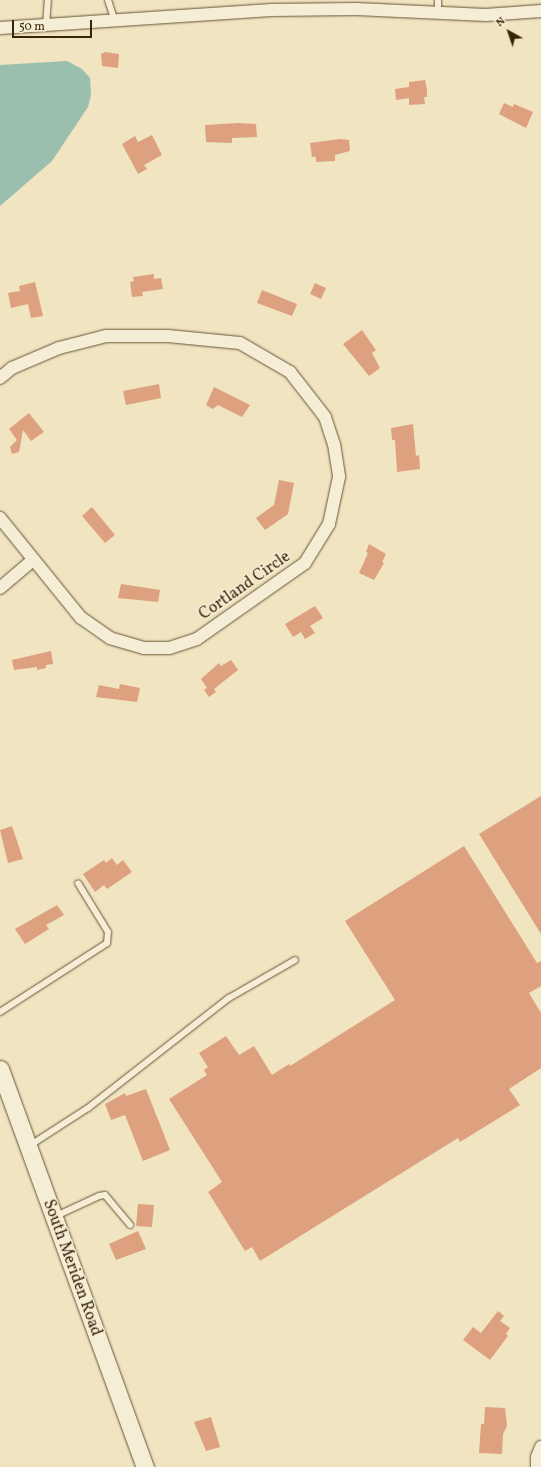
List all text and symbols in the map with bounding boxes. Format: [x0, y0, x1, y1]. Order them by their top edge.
scale bar [14, 12, 94, 38]
north arrow [489, 12, 529, 52]
text: N [493, 14, 509, 31]
text: 50 m [19, 19, 45, 35]
street label: Cortland Circle [196, 547, 294, 625]
street label: South Meriden Road [38, 1197, 106, 1339]

